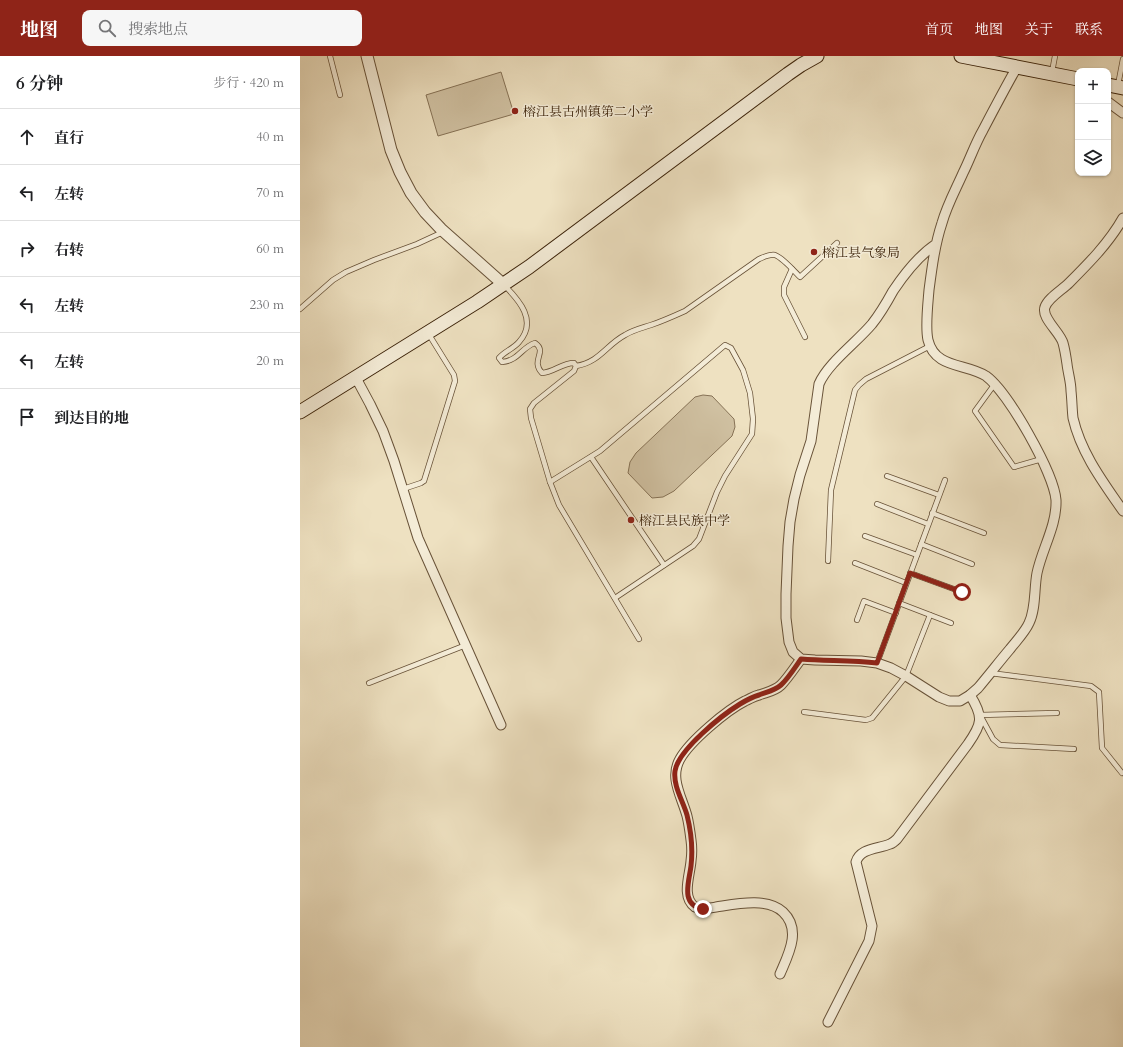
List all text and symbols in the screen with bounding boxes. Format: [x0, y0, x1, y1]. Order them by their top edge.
search box [82, 10, 362, 46]
text: 地图 [20, 17, 58, 43]
icon: search [96, 17, 118, 39]
text: 搜索地点 [128, 19, 188, 39]
text: 首页 [925, 20, 953, 39]
text: 地图 [975, 20, 1003, 39]
text: 关于 [1025, 20, 1053, 39]
text: 联系 [1075, 20, 1103, 39]
map controls [1075, 68, 1111, 176]
button: + [1075, 68, 1111, 104]
text: 6 分钟 [16, 72, 63, 95]
text: 步行 · 420 m [213, 74, 284, 92]
place label: 榕江县古州镇第二小学 [523, 103, 653, 121]
button: − [1075, 104, 1111, 140]
marker: 榕江县古州镇第二小学 [510, 106, 520, 116]
icon: ahead [16, 126, 38, 148]
text: 直行 [54, 128, 84, 148]
text: 40 m [256, 128, 284, 146]
button: layers [1075, 140, 1111, 176]
icon: left [16, 182, 38, 204]
text: 左转 [54, 184, 84, 204]
text: 70 m [256, 184, 284, 202]
icon: right [16, 238, 38, 260]
text: 右转 [54, 240, 84, 260]
text: 60 m [256, 240, 284, 258]
place label: 榕江县气象局 [822, 244, 900, 262]
marker: 榕江县气象局 [809, 247, 819, 257]
icon: left [16, 294, 38, 316]
text: 左转 [54, 296, 84, 316]
text: 230 m [250, 296, 284, 314]
icon: left [16, 350, 38, 372]
text: 左转 [54, 352, 84, 372]
text: 20 m [256, 352, 284, 370]
icon: arrive [16, 406, 38, 428]
text: 到达目的地 [54, 408, 129, 428]
place label: 榕江县民族中学 [639, 512, 730, 530]
marker: 榕江县民族中学 [626, 515, 636, 525]
route start [953, 583, 971, 601]
route end [694, 900, 712, 918]

